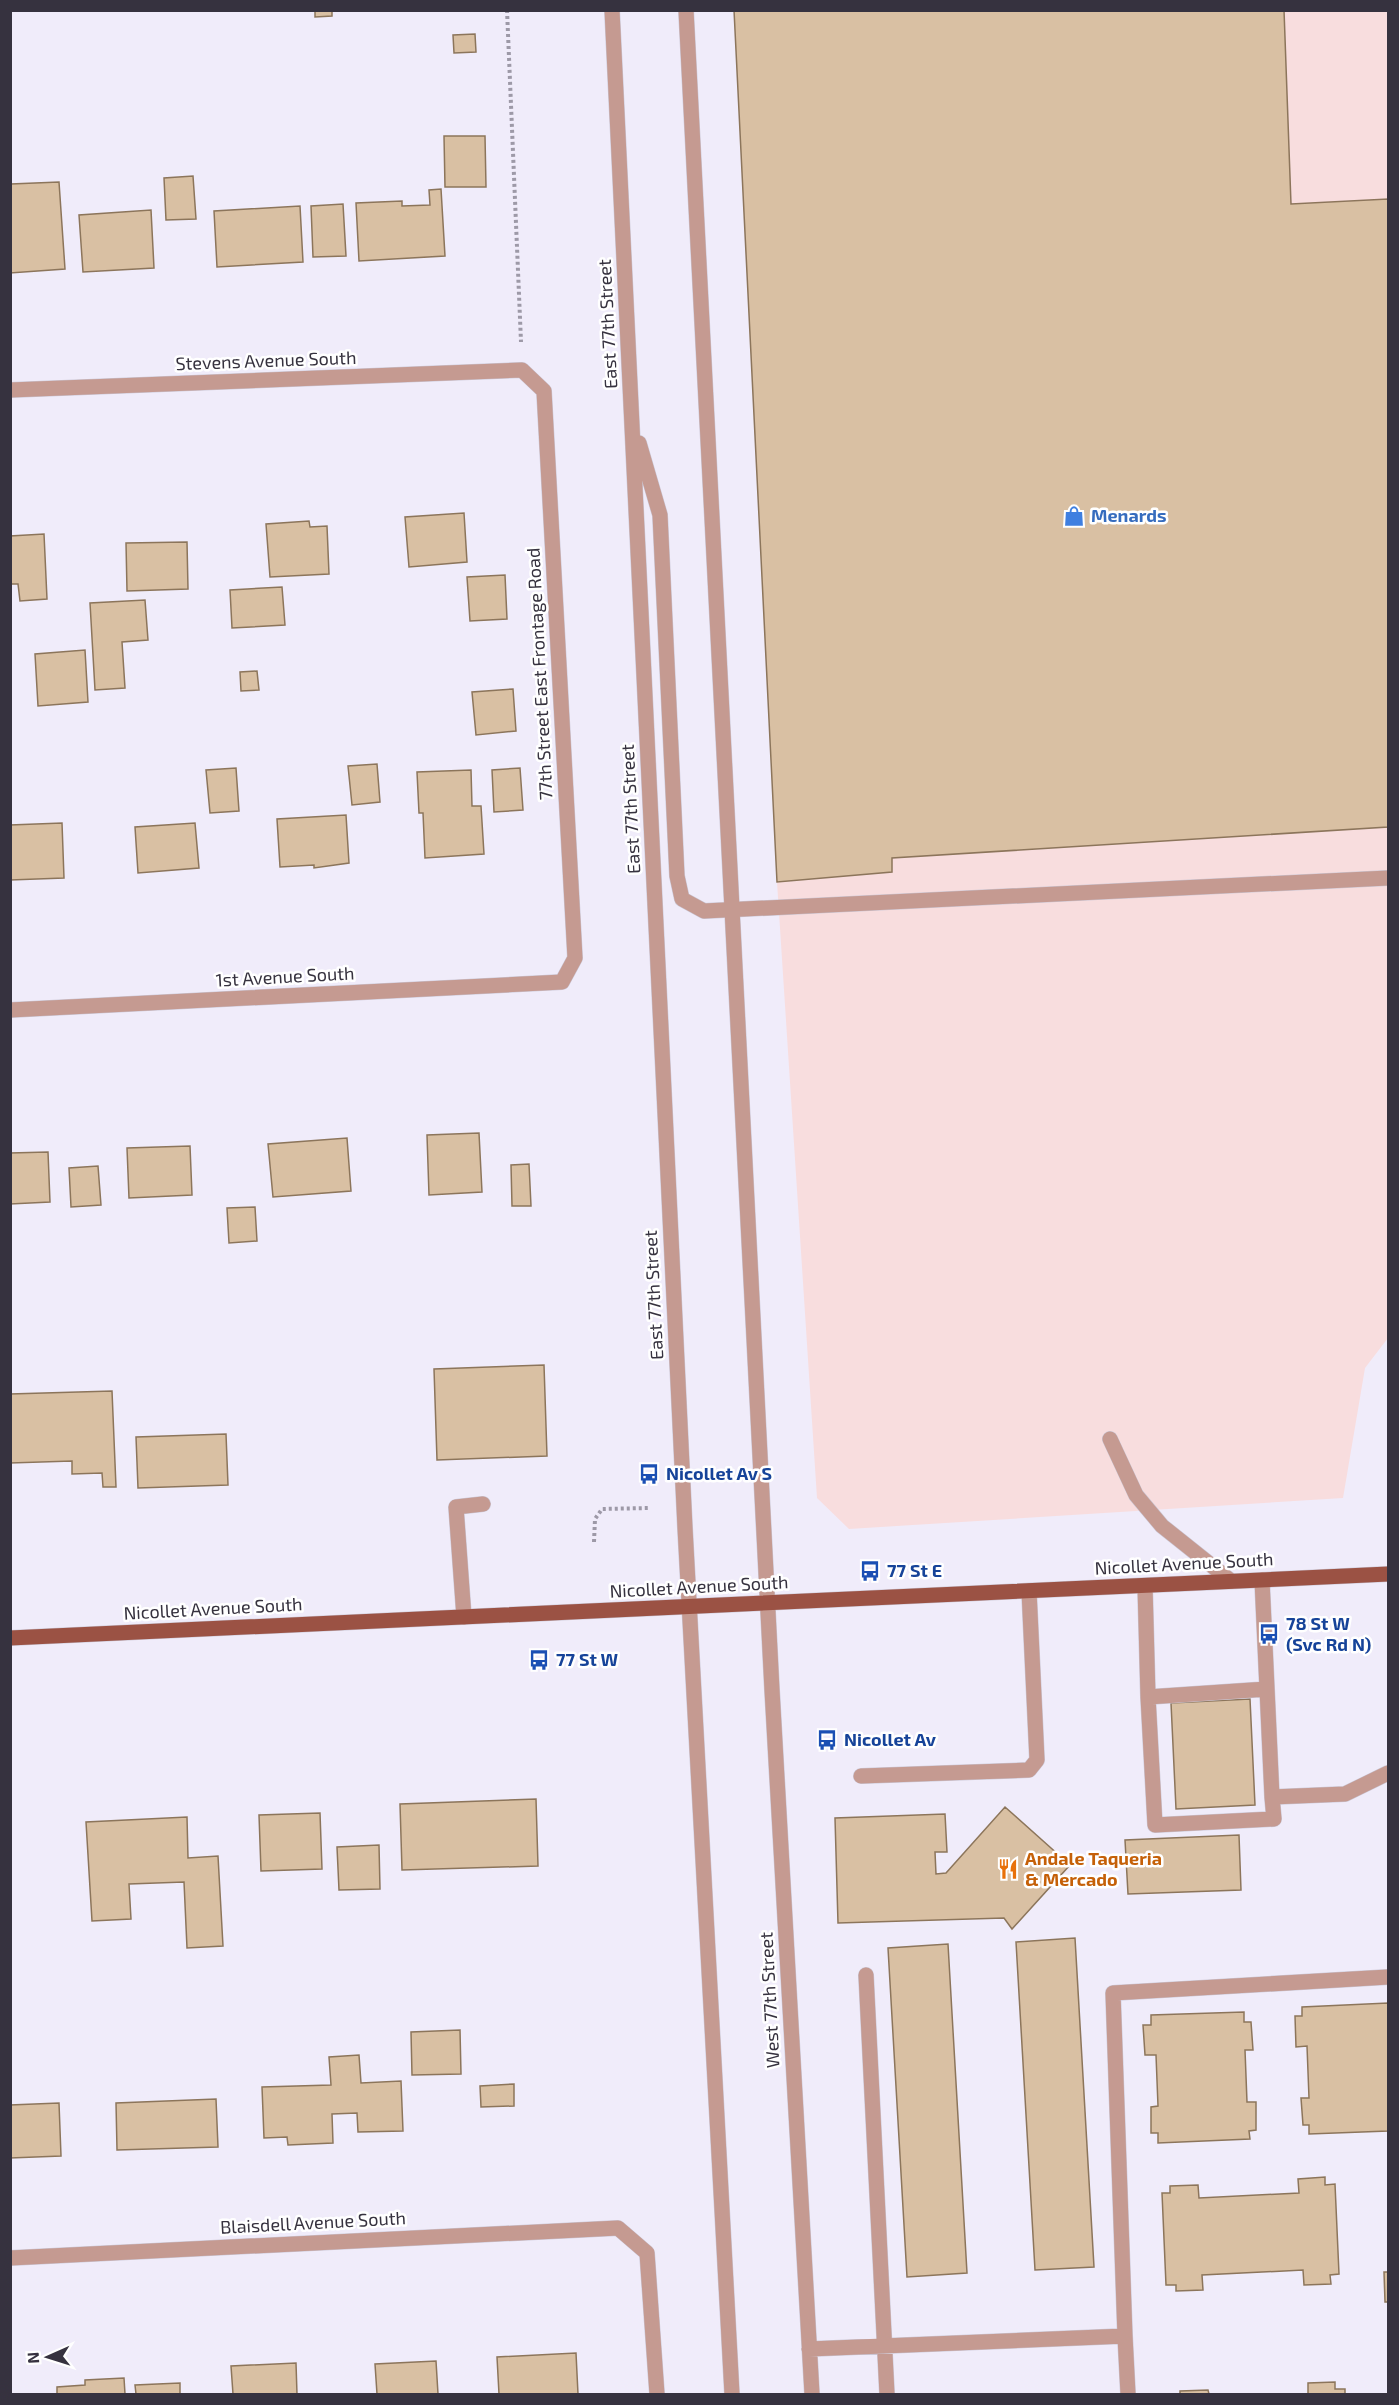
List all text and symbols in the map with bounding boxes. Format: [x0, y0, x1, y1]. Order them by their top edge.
street label: East 77th Street [593, 259, 621, 389]
street label: Stevens Avenue South [175, 346, 357, 374]
shop icon: Menards [1062, 504, 1086, 528]
place label: Menards [1091, 504, 1167, 526]
street label: 77th Street East Frontage Road [521, 547, 557, 801]
street label: East 77th Street [616, 744, 644, 874]
street label: 1st Avenue South [215, 961, 355, 991]
street label: East 77th Street [639, 1230, 667, 1360]
bus stop icon: Nicollet Av S [637, 1462, 661, 1486]
place label: Nicollet Av S [666, 1462, 772, 1484]
street label: Nicollet Avenue South [1094, 1547, 1274, 1579]
bus stop icon: 77 St E [858, 1559, 882, 1583]
place label: 77 St E [887, 1559, 942, 1581]
street label: Nicollet Avenue South [609, 1570, 789, 1602]
street label: Nicollet Avenue South [123, 1592, 303, 1624]
place label: 78 St W (Svc Rd N) [1286, 1612, 1371, 1655]
bus stop icon: 78 St W (Svc Rd N) [1257, 1622, 1281, 1646]
bus stop icon: 77 St W [527, 1648, 551, 1672]
place label: 77 St W [556, 1648, 619, 1670]
bus stop icon: Nicollet Av [815, 1728, 839, 1752]
place label: Nicollet Av [844, 1728, 937, 1750]
place label: Andale Taqueria & Mercado [1025, 1847, 1162, 1890]
restaurant icon: Andale Taqueria & Mercado [996, 1857, 1020, 1881]
street label: West 77th Street [754, 1931, 784, 2069]
street label: Blaisdell Avenue South [219, 2206, 406, 2238]
north arrow [18, 2327, 78, 2387]
text: N [23, 2352, 42, 2364]

